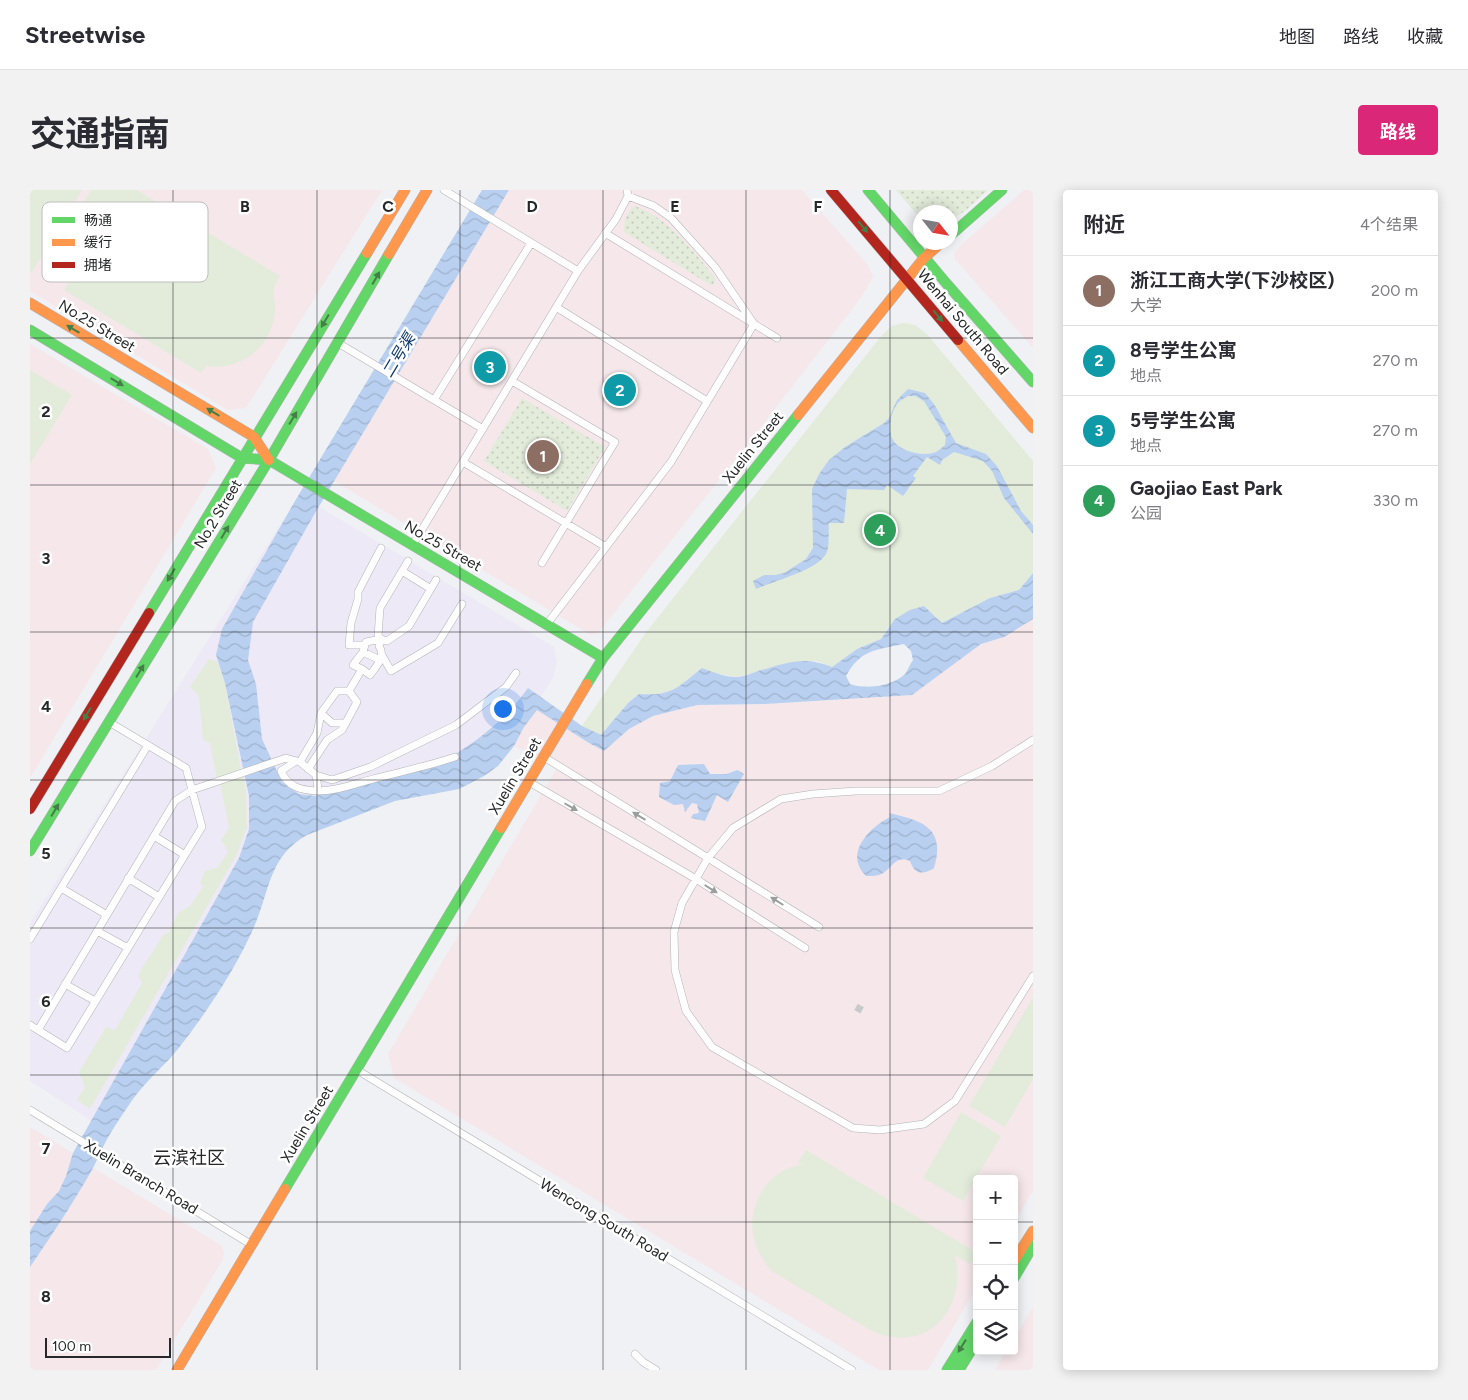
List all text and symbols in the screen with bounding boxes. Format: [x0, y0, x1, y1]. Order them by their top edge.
text: Streetwise [25, 20, 145, 49]
text: 地图 [1279, 26, 1315, 48]
text: 路线 [1343, 26, 1379, 48]
text: 收藏 [1407, 26, 1443, 48]
button: 路线 [1358, 105, 1438, 155]
text: 交通指南 [30, 113, 170, 155]
text: B [240, 197, 250, 216]
text: C [382, 197, 394, 216]
text: D [526, 197, 538, 216]
text: E [670, 197, 680, 216]
text: F [814, 197, 823, 216]
legend [42, 202, 208, 282]
north arrow [913, 205, 958, 250]
text: 畅通 [84, 212, 112, 229]
text: 附近 [1083, 212, 1125, 237]
text: 4个结果 [1360, 215, 1418, 234]
one-way arrow [857, 220, 868, 233]
text: 缓行 [84, 234, 112, 251]
text: 拥堵 [84, 257, 112, 274]
street label: Wenhai South Road [914, 266, 1012, 378]
text: 浙江工商大学(下沙校区) [1130, 269, 1335, 292]
one-way arrow [371, 272, 380, 285]
text: 1 [1096, 281, 1102, 300]
text: 200 m [1371, 281, 1418, 300]
street label: No.25 Street [55, 296, 139, 356]
text: 大学 [1130, 296, 1162, 315]
one-way arrow [933, 309, 944, 322]
one-way arrow [320, 315, 329, 328]
one-way arrow [66, 324, 79, 333]
water label: 二号渠 [378, 328, 420, 381]
text: 8号学生公寓 [1130, 339, 1237, 362]
pin: 3 [474, 348, 506, 386]
text: 2 [1094, 351, 1104, 370]
text: 270 m [1373, 351, 1418, 370]
text: 地点 [1130, 366, 1162, 385]
pin: 2 [604, 371, 636, 409]
one-way arrow [110, 378, 123, 387]
text: 2 [41, 402, 51, 421]
one-way arrow [206, 407, 219, 416]
street label: Xuelin Street [719, 407, 787, 486]
text: 5号学生公寓 [1130, 409, 1236, 432]
one-way arrow [289, 412, 298, 425]
text: 3 [1095, 421, 1103, 440]
text: 270 m [1373, 421, 1418, 440]
text: 地点 [1130, 436, 1162, 455]
pin: 1 [527, 437, 559, 475]
street label: No.2 Street [190, 476, 246, 552]
text: Gaojiao East Park [1130, 477, 1283, 500]
text: 4 [1094, 491, 1104, 510]
text: 330 m [1373, 491, 1418, 510]
text: 公园 [1130, 504, 1162, 523]
pin: 4 [864, 511, 896, 549]
street label: No.25 Street [401, 517, 485, 575]
one-way arrow [220, 526, 229, 539]
text: 3 [42, 549, 51, 568]
one-way arrow [167, 568, 176, 581]
one-way arrow [136, 664, 145, 677]
your location [490, 696, 516, 722]
text: 4 [41, 697, 51, 716]
one-way arrow [83, 707, 92, 720]
street label: Xuelin Street [485, 734, 545, 818]
one-way arrow [565, 802, 578, 811]
one-way arrow [51, 803, 60, 816]
one-way arrow [633, 811, 646, 820]
text: 5 [41, 844, 51, 863]
one-way arrow [705, 884, 718, 893]
one-way arrow [771, 896, 784, 906]
text: 6 [41, 992, 51, 1011]
street label: Xuelin Street [277, 1082, 337, 1166]
street label: Xuelin Branch Road [81, 1136, 201, 1218]
text: 7 [42, 1139, 51, 1158]
district label: 云滨社区 [153, 1147, 225, 1169]
street label: Wencong South Road [537, 1175, 671, 1265]
map controls [973, 1175, 1018, 1355]
button: + [973, 1175, 1018, 1220]
button: − [973, 1220, 1018, 1265]
button: locate [973, 1265, 1018, 1310]
text: 8 [41, 1287, 51, 1306]
button: layers [973, 1310, 1018, 1355]
scale bar [45, 1335, 171, 1358]
text: 100 m [52, 1338, 91, 1355]
one-way arrow [957, 1340, 967, 1353]

